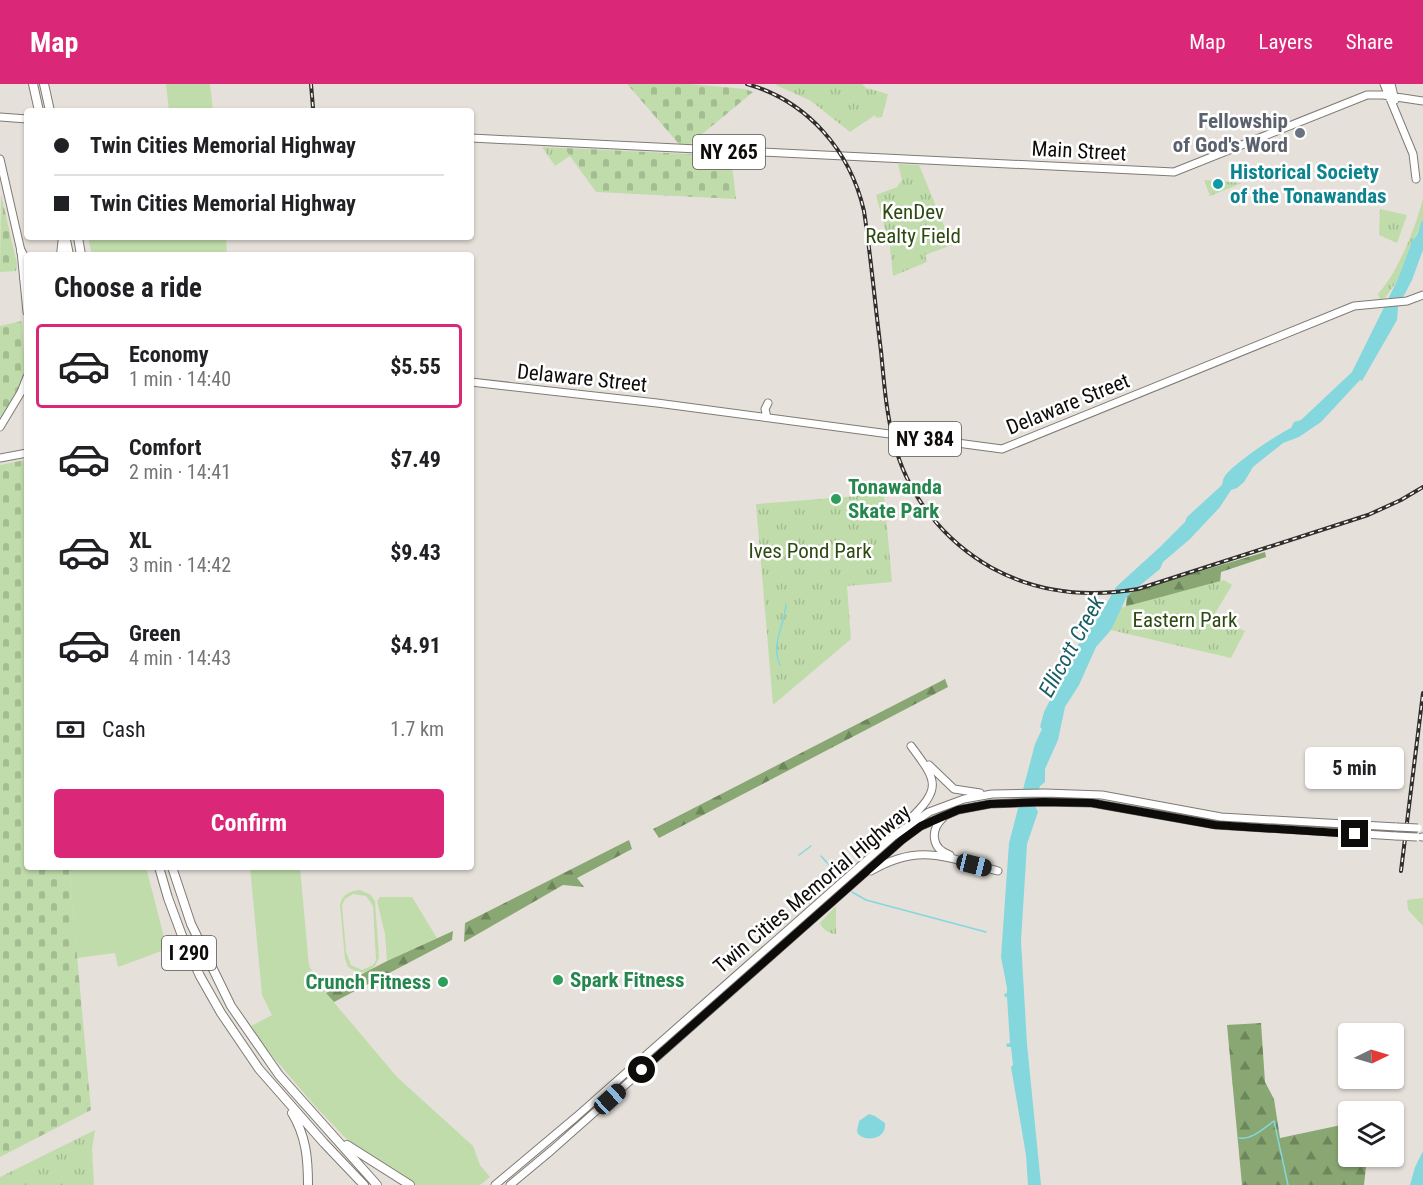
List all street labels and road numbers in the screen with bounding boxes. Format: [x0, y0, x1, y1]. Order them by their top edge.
road number: NY 265 [693, 135, 765, 169]
street label: Main Street [1031, 137, 1127, 165]
street label: Delaware Street [516, 359, 648, 397]
street label: Delaware Street [1003, 368, 1133, 440]
road number: NY 384 [889, 422, 961, 456]
street label: Twin Cities Memorial Highway [709, 799, 915, 978]
road number: I 290 [162, 936, 216, 970]

